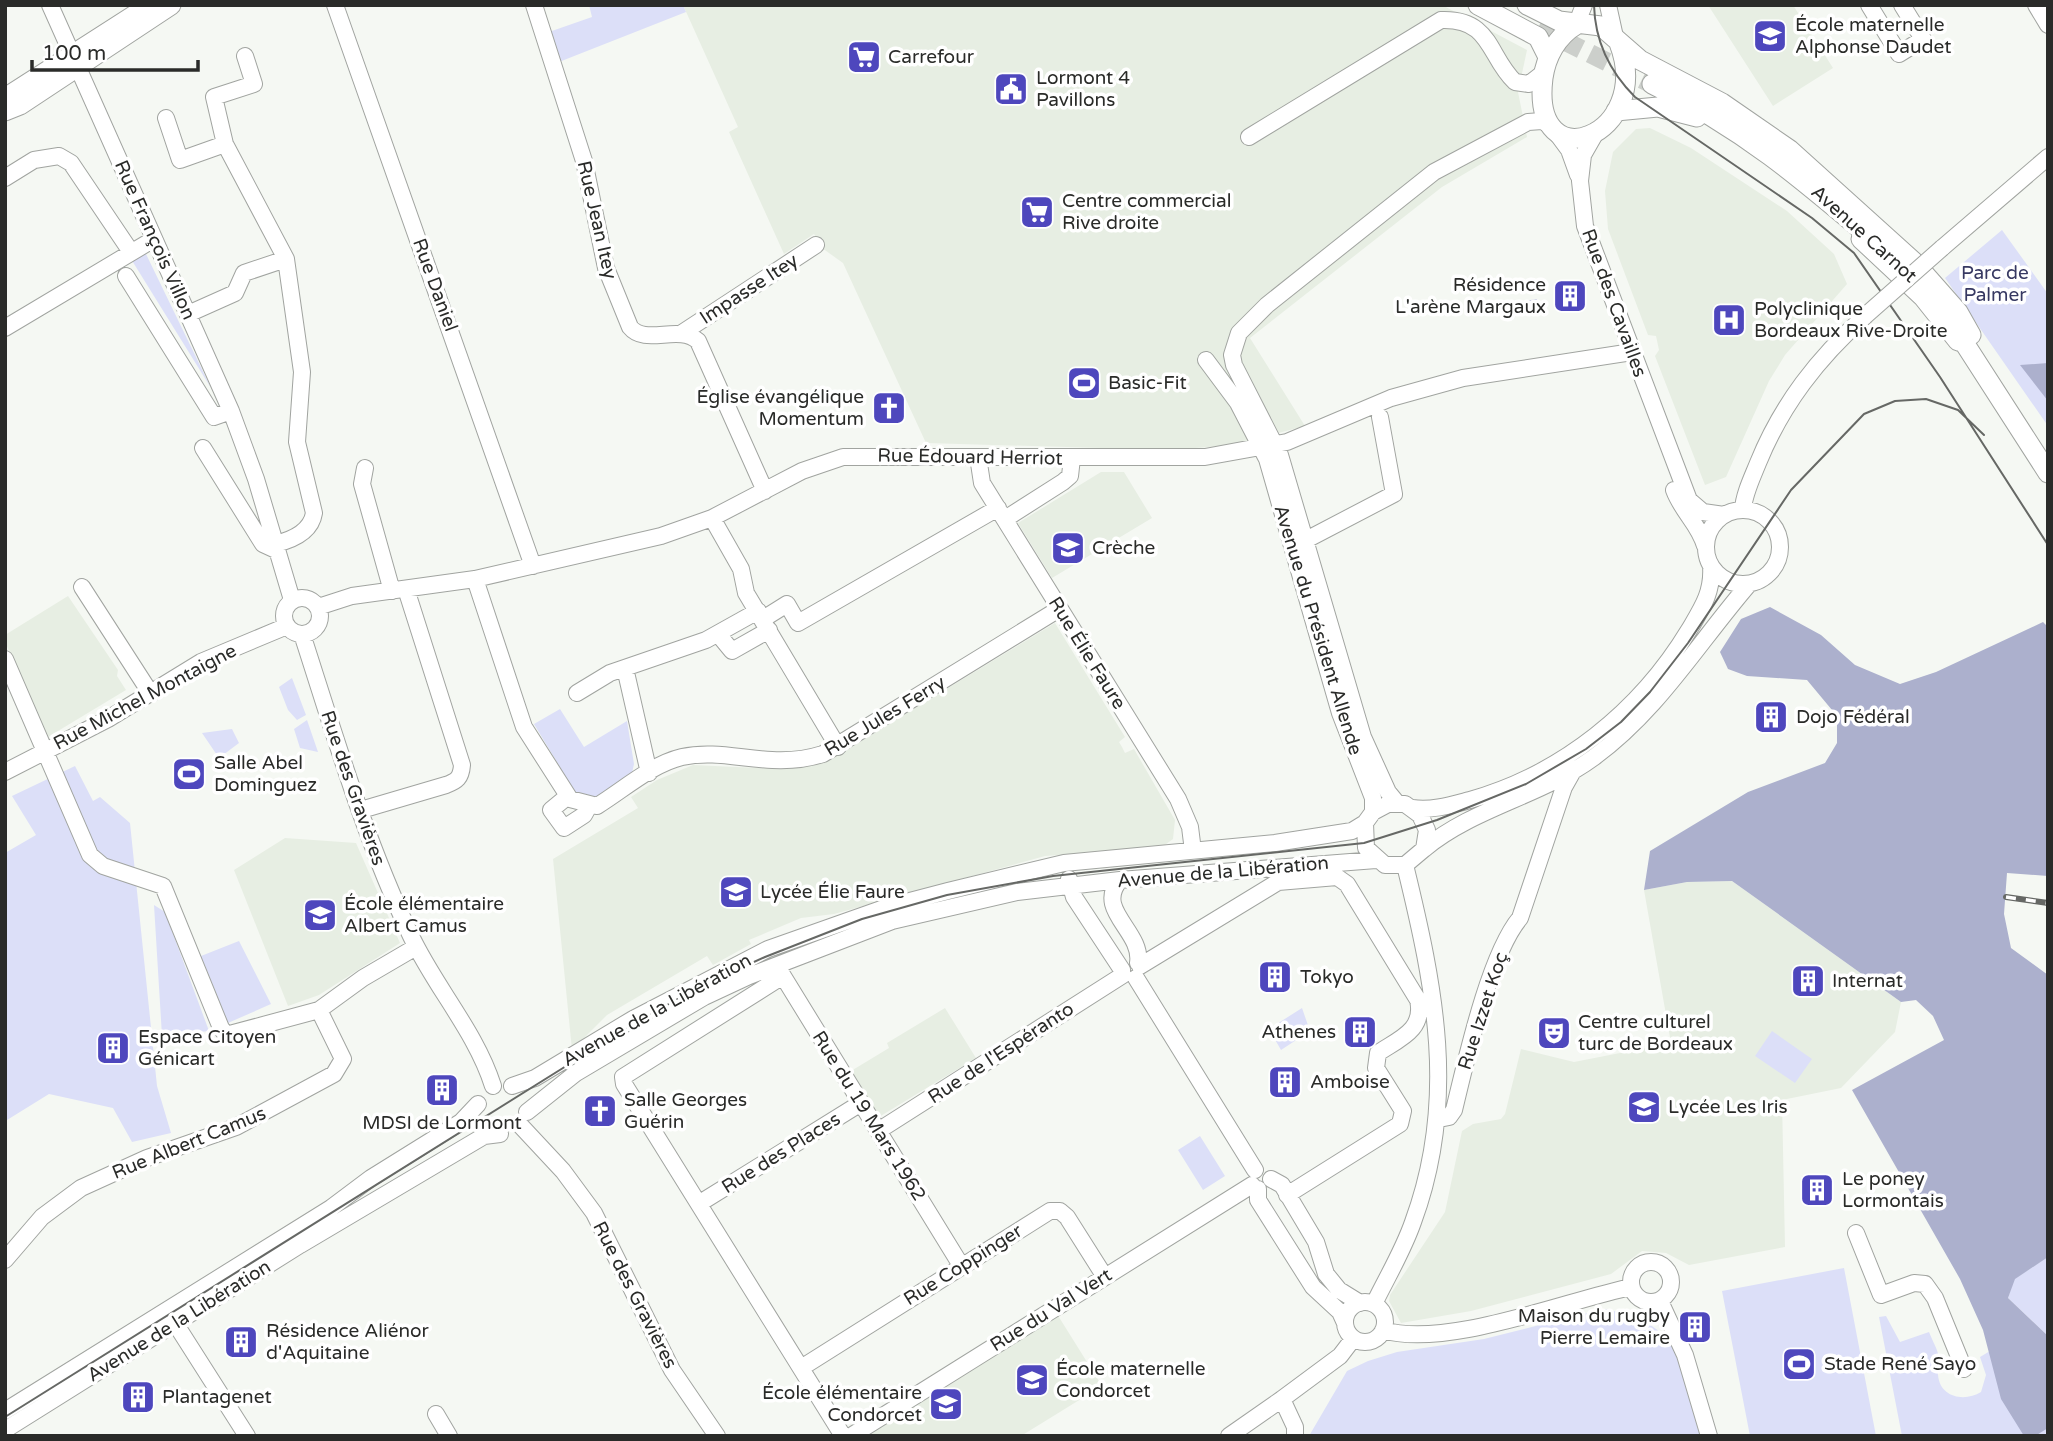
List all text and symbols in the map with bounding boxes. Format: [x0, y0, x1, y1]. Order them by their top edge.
place label: École maternelle Alphonse Daudet [1795, 14, 1952, 58]
school or university icon: École maternelle Alphonse Daudet [1751, 17, 1789, 55]
scale bar [32, 28, 198, 72]
supermarket icon: Carrefour [845, 38, 883, 76]
text: 100 m [42, 41, 106, 66]
place label: Carrefour [888, 46, 975, 68]
place label: Lormont 4 Pavillons [1036, 67, 1130, 111]
public building icon: Lormont 4 Pavillons [992, 70, 1030, 108]
street label: Rue François Villon [110, 157, 200, 323]
street label: Rue Jean Itey [573, 159, 621, 281]
street label: Avenue Carnot [1807, 181, 1921, 287]
place label: Centre commercial Rive droite [1062, 190, 1231, 234]
supermarket icon: Centre commercial Rive droite [1018, 193, 1056, 231]
street label: Rue des Cavailles [1577, 226, 1651, 380]
street label: Rue Daniel [408, 236, 462, 334]
street label: Impasse Itey [696, 249, 802, 329]
park label: Parc de Palmer [1961, 262, 2029, 306]
place label: Résidence L'arène Margaux [1395, 274, 1546, 318]
building icon: Résidence L'arène Margaux [1551, 277, 1589, 315]
place label: Polyclinique Bordeaux Rive-Droite [1754, 298, 1947, 342]
hospital icon: Polyclinique Bordeaux Rive-Droite [1710, 301, 1748, 339]
sports icon: Basic-Fit [1065, 364, 1103, 402]
place label: Basic-Fit [1108, 372, 1187, 394]
place label: Église évangélique Momentum [696, 386, 864, 430]
church icon: Église évangélique Momentum [870, 389, 908, 427]
street label: Rue Édouard Herriot [877, 444, 1063, 470]
street label: Avenue du Président Allende [1269, 502, 1367, 758]
school or university icon: Crèche [1049, 529, 1087, 567]
place label: Crèche [1092, 537, 1155, 559]
street label: Rue Élie Faure [1044, 593, 1130, 713]
street label: Rue Michel Montaigne [50, 639, 240, 755]
street label: Rue Jules Ferry [821, 671, 949, 761]
building icon: Dojo Fédéral [1752, 698, 1790, 736]
place label: Dojo Fédéral [1796, 706, 1910, 728]
street label: Rue des Gravières [316, 708, 390, 868]
place label: Salle Abel Dominguez [214, 752, 317, 796]
sports icon: Salle Abel Dominguez [170, 755, 208, 793]
street label: Avenue de la Libération [1116, 852, 1330, 892]
school or university icon: Lycée Élie Faure [717, 873, 755, 911]
place label: Lycée Élie Faure [760, 881, 905, 903]
place label: École élémentaire Albert Camus [344, 893, 504, 937]
school or university icon: École élémentaire Albert Camus [301, 896, 339, 934]
street label: Avenue de la Libération [559, 949, 755, 1071]
street label: Rue Izzet Koç [1454, 949, 1512, 1073]
building icon: Tokyo [1256, 958, 1294, 996]
building icon: Internat [1789, 962, 1827, 1000]
place label: Tokyo [1300, 966, 1354, 988]
place label: Internat [1832, 970, 1903, 992]
street label: Rue de l'Espéranto [924, 998, 1078, 1108]
place label: Centre culturel turc de Bordeaux [1578, 1011, 1733, 1055]
building icon: Athenes [1341, 1013, 1379, 1051]
theatre icon: Centre culturel turc de Bordeaux [1535, 1014, 1573, 1052]
place label: Athenes [1261, 1021, 1336, 1043]
place label: Espace Citoyen Génicart [138, 1026, 276, 1070]
street label: Rue du 19 Mars 1962 [808, 1027, 930, 1205]
building icon: Espace Citoyen Génicart [94, 1029, 132, 1067]
building icon: Amboise [1266, 1063, 1304, 1101]
building icon: MDSI de Lormont [423, 1071, 461, 1109]
place label: Amboise [1310, 1071, 1390, 1093]
school or university icon: Lycée Les Iris [1625, 1088, 1663, 1126]
place label: Salle Georges Guérin [624, 1089, 747, 1133]
church icon: Salle Georges Guérin [581, 1092, 619, 1130]
place label: Lycée Les Iris [1668, 1096, 1788, 1118]
street label: Rue Albert Camus [109, 1102, 269, 1184]
street label: Rue des Places [718, 1108, 844, 1198]
place label: MDSI de Lormont [362, 1112, 522, 1134]
place label: Le poney Lormontais [1842, 1168, 1944, 1212]
building icon: Le poney Lormontais [1798, 1171, 1836, 1209]
street label: Rue des Gravières [588, 1218, 682, 1372]
street label: Rue Coppinger [900, 1219, 1027, 1310]
street label: Avenue de la Libération [83, 1255, 275, 1387]
street label: Rue du Val Vert [986, 1264, 1116, 1356]
place label: Maison du rugby Pierre Lemaire [1518, 1305, 1670, 1349]
building icon: Maison du rugby Pierre Lemaire [1676, 1308, 1714, 1346]
place label: Résidence Aliénor d'Aquitaine [266, 1320, 430, 1364]
building icon: Résidence Aliénor d'Aquitaine [222, 1323, 260, 1361]
sports icon: Stade René Sayo [1780, 1345, 1818, 1383]
place label: Stade René Sayo [1824, 1353, 1976, 1375]
place label: École maternelle Condorcet [1056, 1358, 1205, 1402]
school or university icon: École maternelle Condorcet [1013, 1361, 1051, 1399]
building icon: Plantagenet [119, 1378, 157, 1416]
place label: École élémentaire Condorcet [762, 1382, 922, 1426]
school or university icon: École élémentaire Condorcet [927, 1385, 965, 1423]
place label: Plantagenet [162, 1386, 272, 1408]

